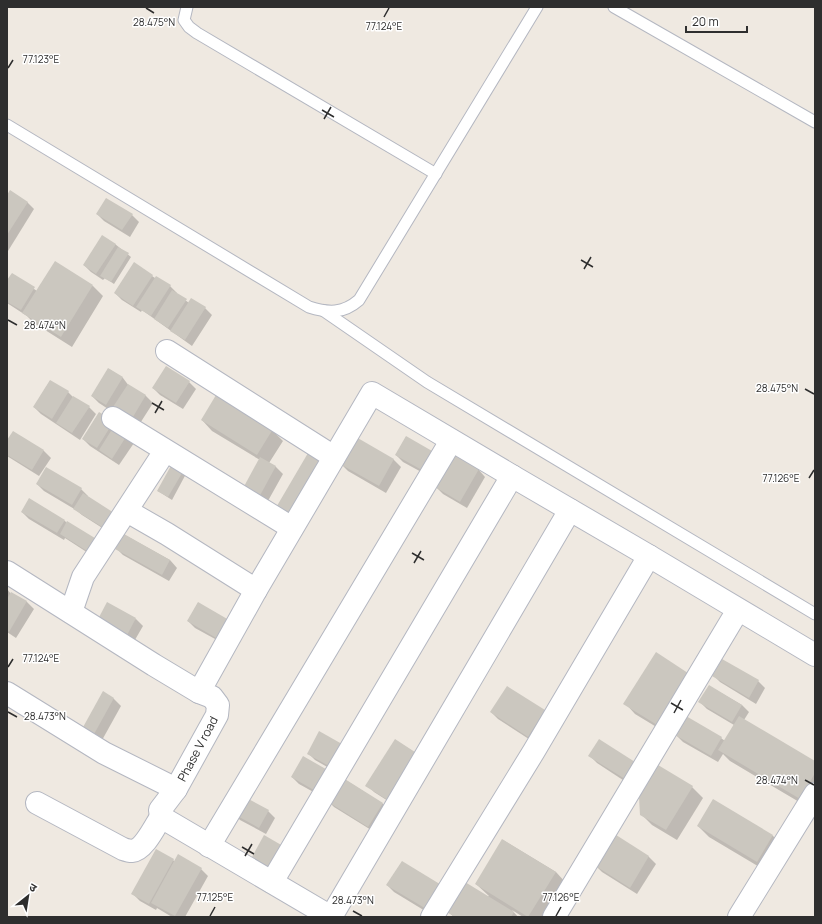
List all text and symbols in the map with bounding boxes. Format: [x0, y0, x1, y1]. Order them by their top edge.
scale bar [686, 8, 747, 34]
text: 20 m [692, 13, 719, 30]
text: 28.475°N [133, 15, 175, 29]
text: 77.124°E [366, 19, 403, 33]
text: 77.123°E [23, 52, 59, 66]
text: 28.474°N [24, 318, 66, 332]
text: 28.475°N [756, 381, 798, 395]
text: 77.126°E [763, 471, 800, 485]
text: 77.124°E [23, 651, 60, 665]
text: 28.473°N [24, 709, 66, 723]
street label: Phase V road [173, 713, 222, 784]
text: 28.474°N [756, 773, 798, 787]
north arrow [8, 876, 48, 916]
text: उ [27, 879, 40, 895]
text: 77.125°E [197, 890, 234, 904]
text: 77.126°E [543, 890, 580, 904]
text: 28.473°N [332, 893, 374, 907]

